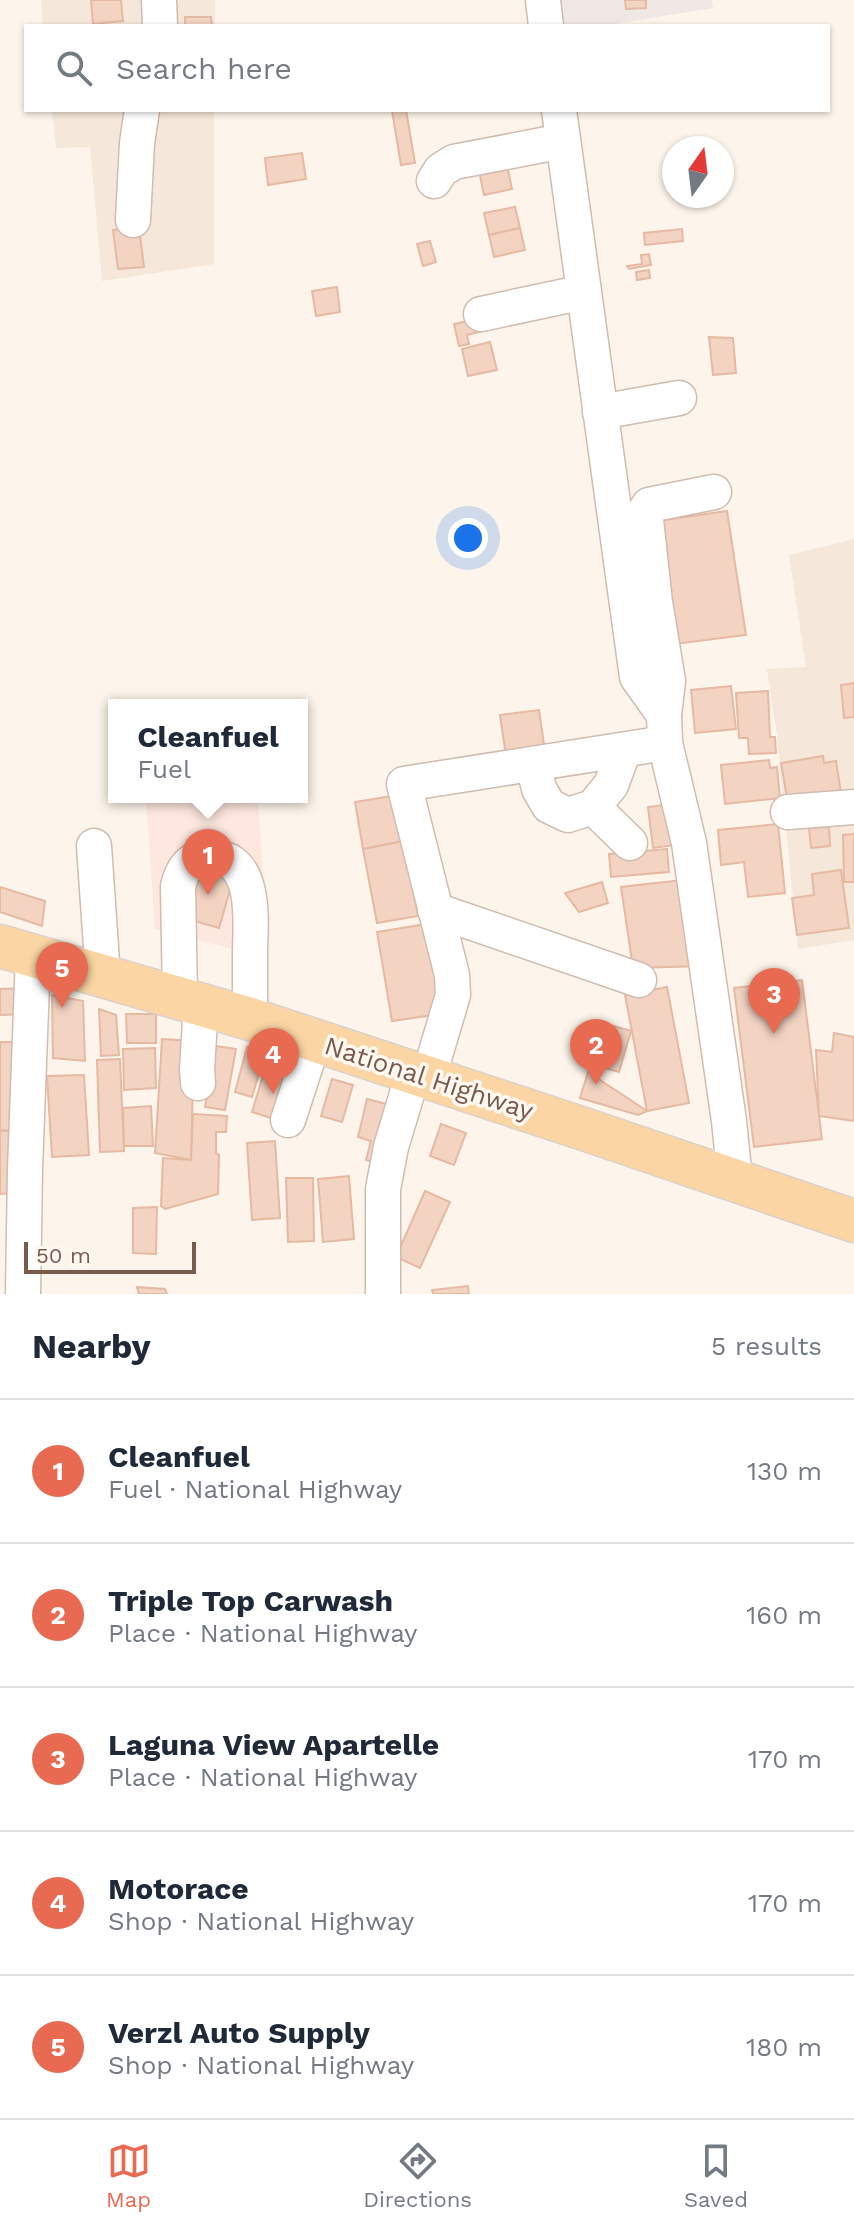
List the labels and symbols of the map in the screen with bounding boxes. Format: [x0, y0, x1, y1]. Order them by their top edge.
north arrow [662, 136, 734, 208]
your location [448, 518, 488, 558]
pin: 1 [182, 829, 234, 895]
pin: 5 [36, 942, 88, 1008]
pin: 3 [748, 968, 800, 1034]
pin: 2 [570, 1019, 622, 1085]
pin: 4 [247, 1028, 299, 1094]
street label: National Highway [321, 1030, 538, 1126]
scale bar [24, 1238, 196, 1274]

